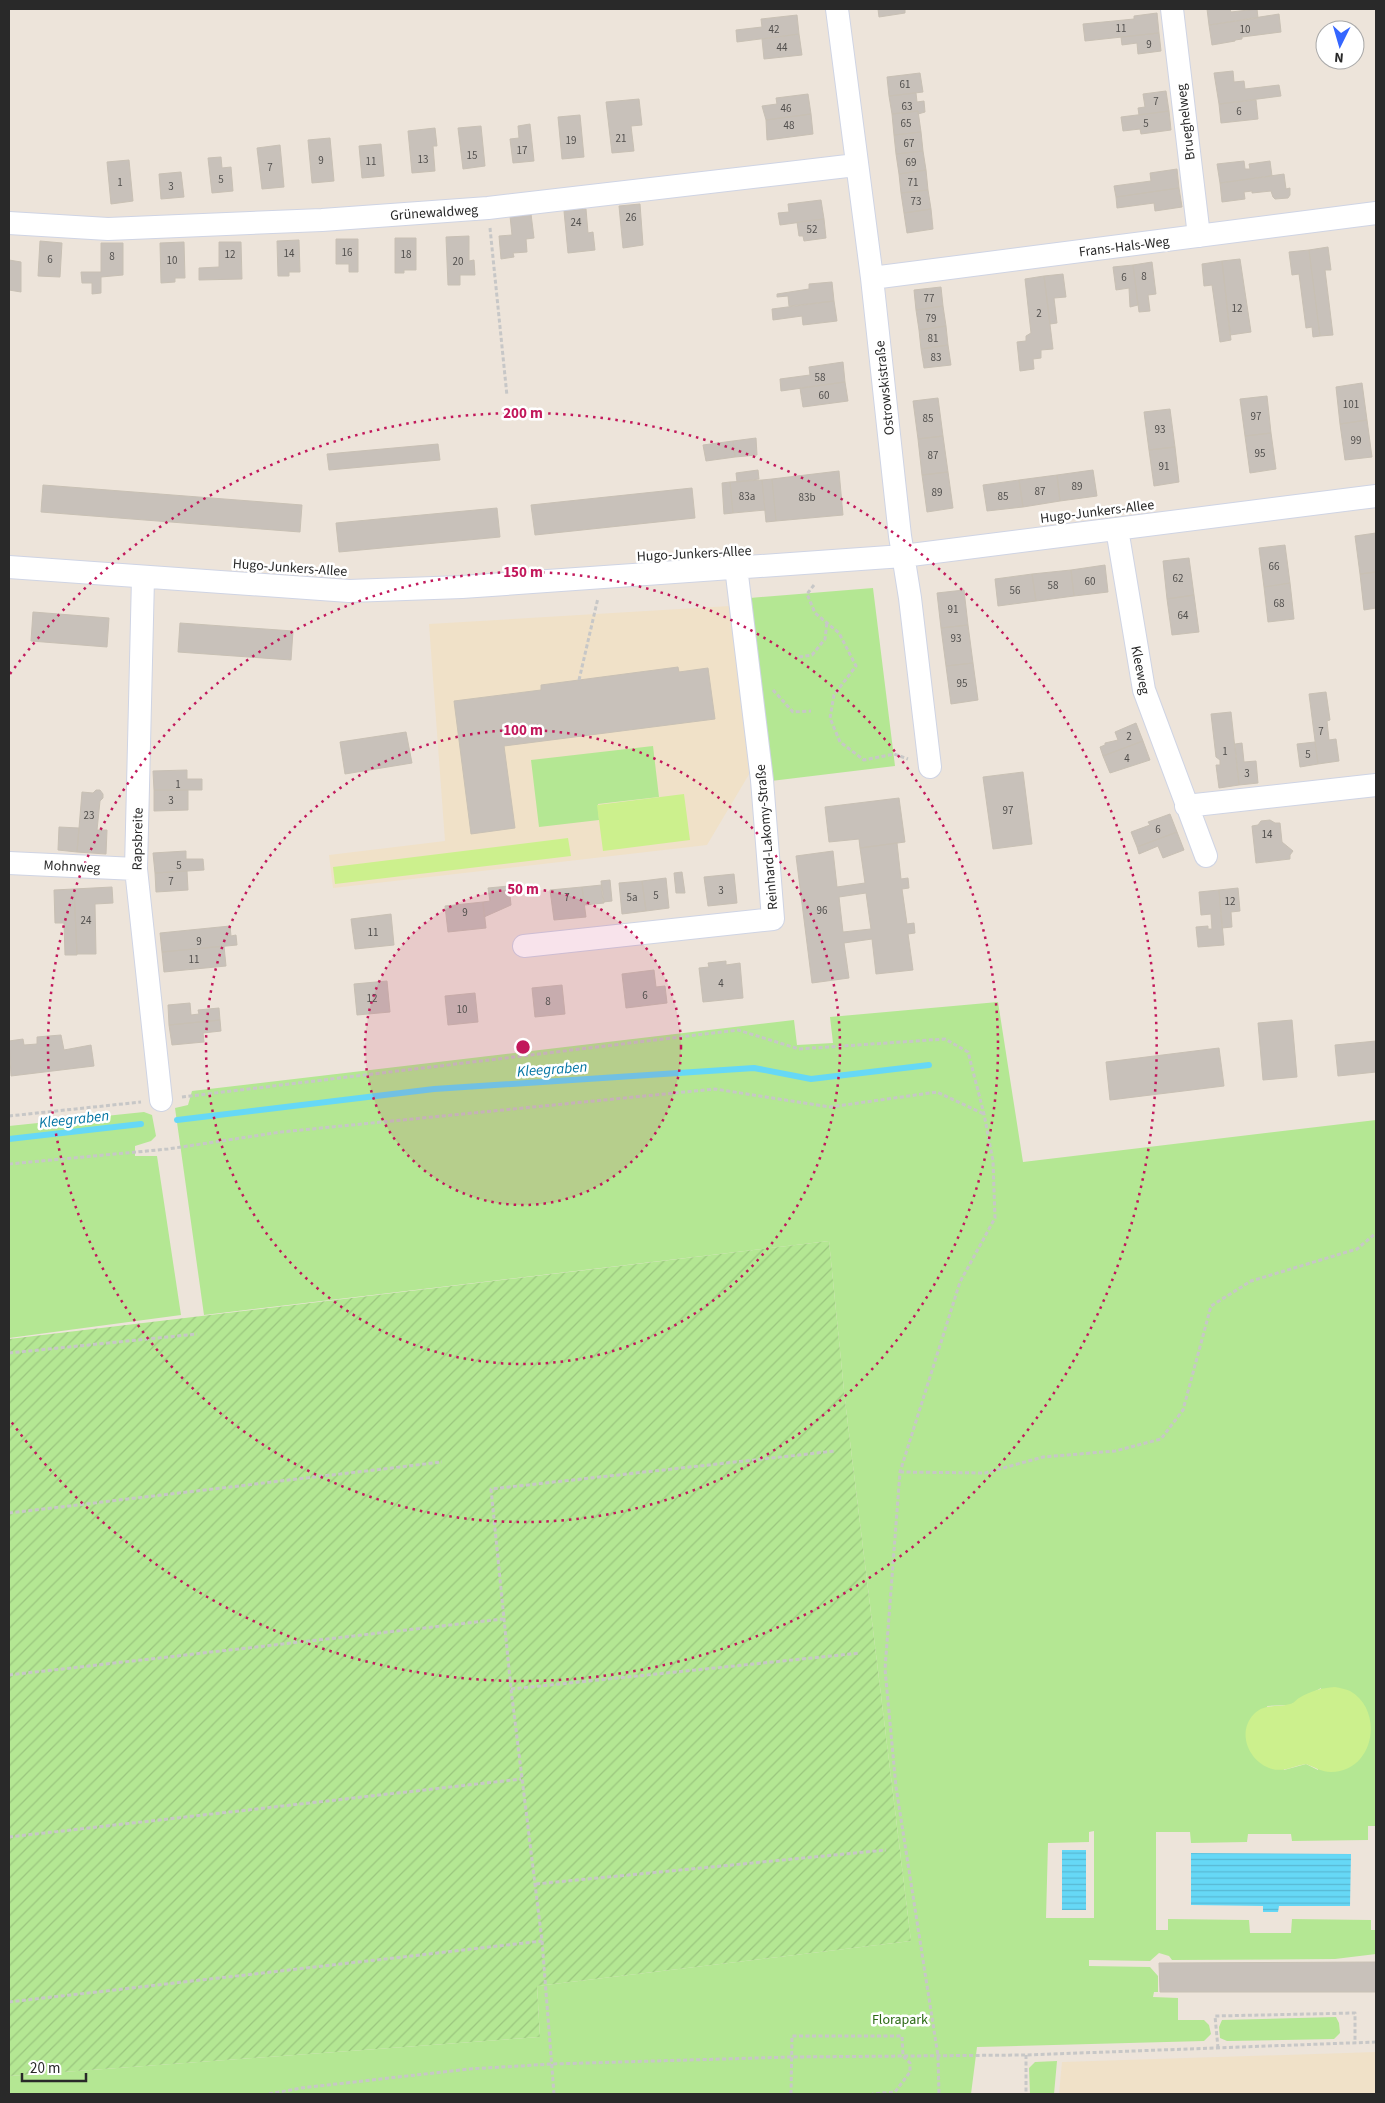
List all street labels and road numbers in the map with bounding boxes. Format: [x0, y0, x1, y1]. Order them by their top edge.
street label: Brueghelweg [1171, 83, 1201, 161]
street label: Grünewaldweg [389, 200, 479, 226]
street label: Frans-Hals-Weg [1078, 232, 1171, 262]
street label: Ostrowskistraße [870, 340, 900, 436]
street label: Hugo-Junkers-Allee [1039, 495, 1155, 529]
street label: Hugo-Junkers-Allee [636, 541, 752, 567]
street label: Hugo-Junkers-Allee [232, 554, 348, 582]
street label: Kleeweg [1125, 644, 1155, 696]
street label: Reinhard-Lakomy-Straße [751, 763, 783, 911]
street label: Rapsbreite [127, 807, 149, 871]
street label: Mohnweg [43, 856, 101, 878]

